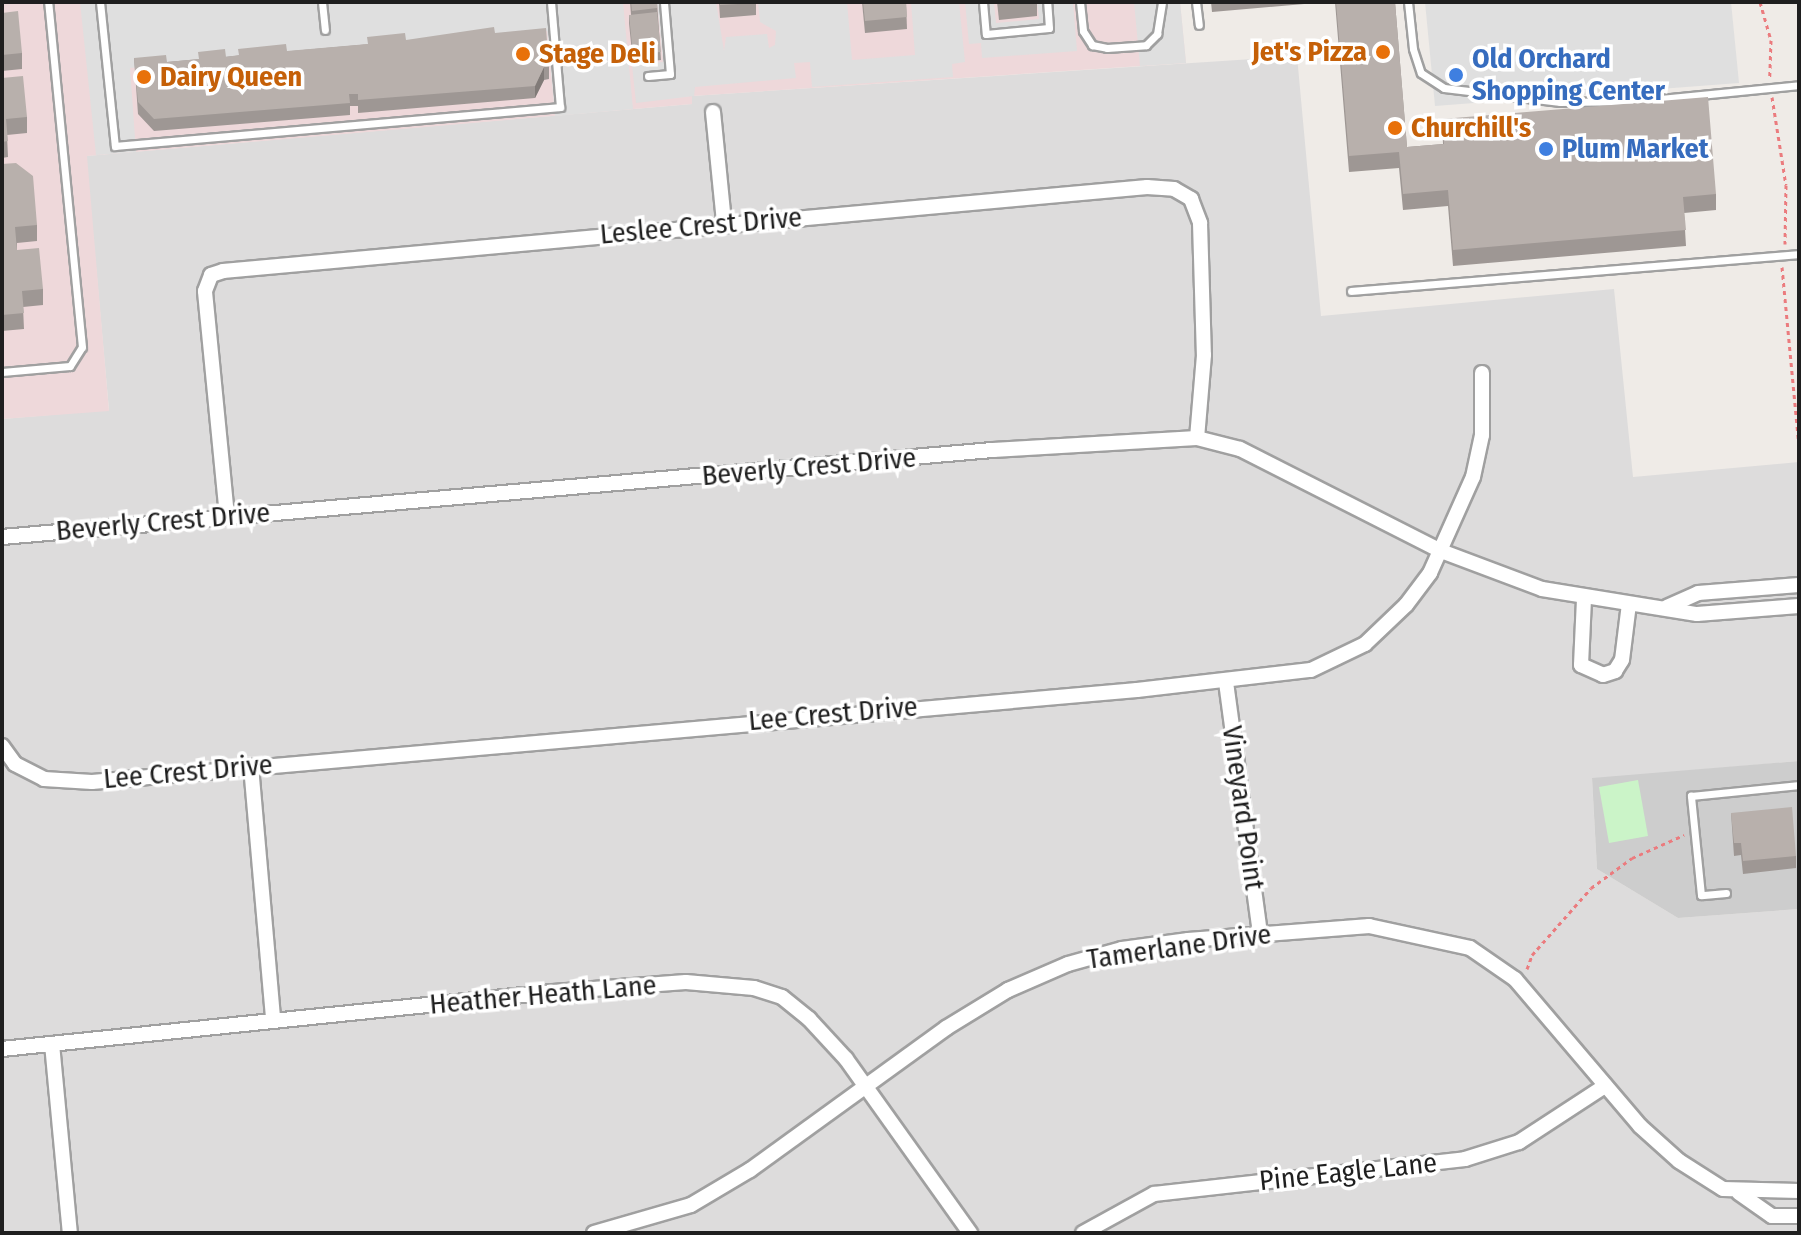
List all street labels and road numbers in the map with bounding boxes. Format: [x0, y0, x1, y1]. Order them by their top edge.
street label: Leslee Crest Drive [599, 200, 803, 252]
street label: Beverly Crest Drive [701, 441, 917, 493]
street label: Beverly Crest Drive [55, 496, 271, 548]
street label: Lee Crest Drive [747, 690, 919, 738]
street label: Vineyard Point [1215, 724, 1271, 892]
street label: Lee Crest Drive [102, 748, 274, 796]
street label: Tamerlane Drive [1085, 917, 1273, 977]
street label: Heather Heath Lane [428, 968, 658, 1022]
street label: Pine Eagle Lane [1258, 1146, 1438, 1198]

